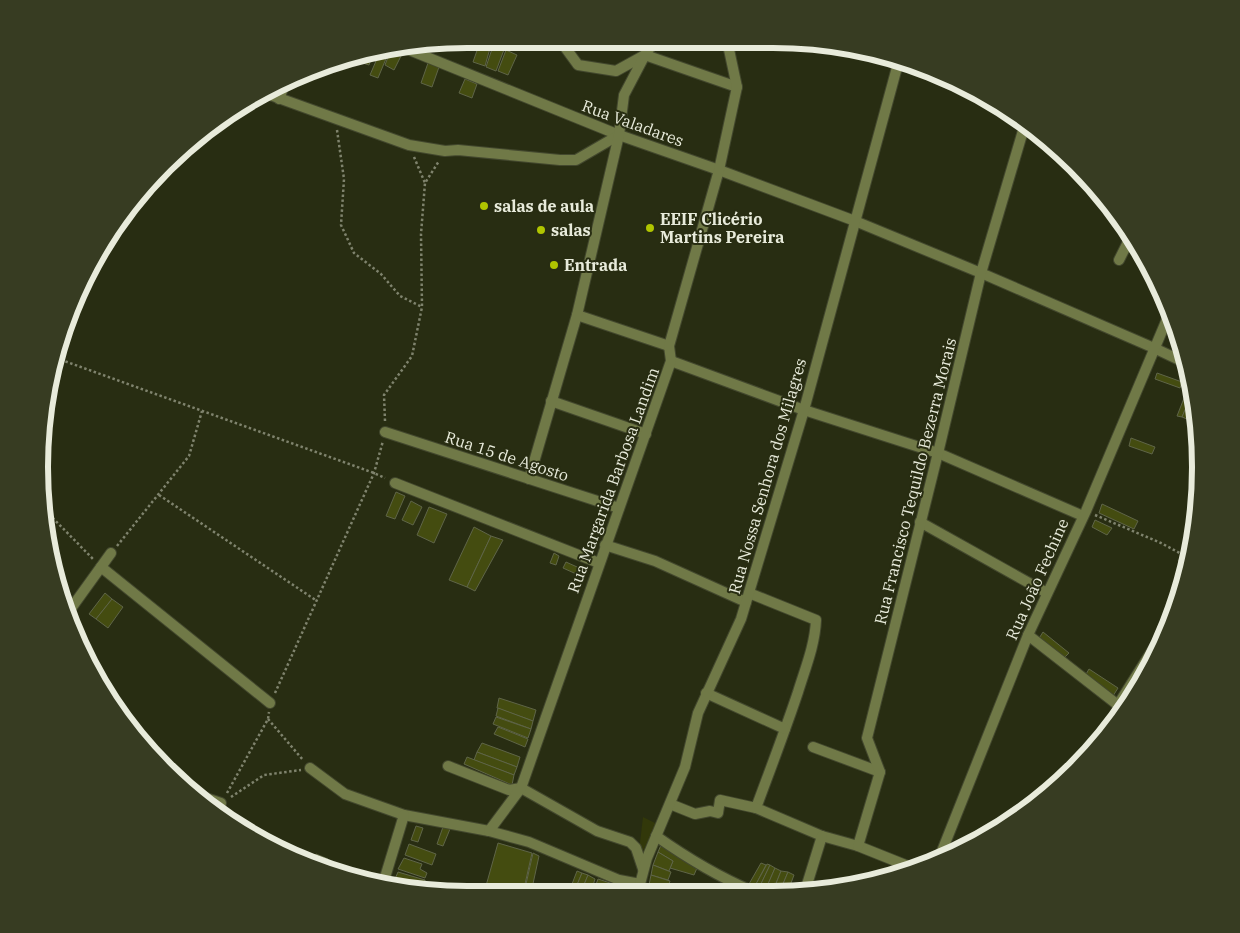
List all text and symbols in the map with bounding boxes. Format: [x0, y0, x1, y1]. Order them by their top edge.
street label: Rua Valadares [579, 95, 687, 151]
place label: salas de aula [494, 196, 594, 216]
marker: salas de aula [478, 200, 490, 212]
place label: EEIF Clicério Martins Pereira [660, 209, 784, 247]
place label: salas [551, 220, 591, 240]
marker: EEIF Clicério Martins Pereira [644, 222, 656, 234]
marker: salas [535, 224, 547, 236]
place label: Entrada [564, 255, 627, 275]
marker: Entrada [548, 259, 560, 271]
street label: Rua Francisco Tequildo Bezerra Morais [870, 336, 960, 626]
street label: Rua Nossa Senhora dos Milagres [724, 356, 810, 596]
street label: Rua Margarida Barbosa Landim [563, 365, 663, 595]
street label: Rua 15 de Agosto [443, 427, 571, 485]
street label: Rua João Fechine [1001, 515, 1073, 643]

